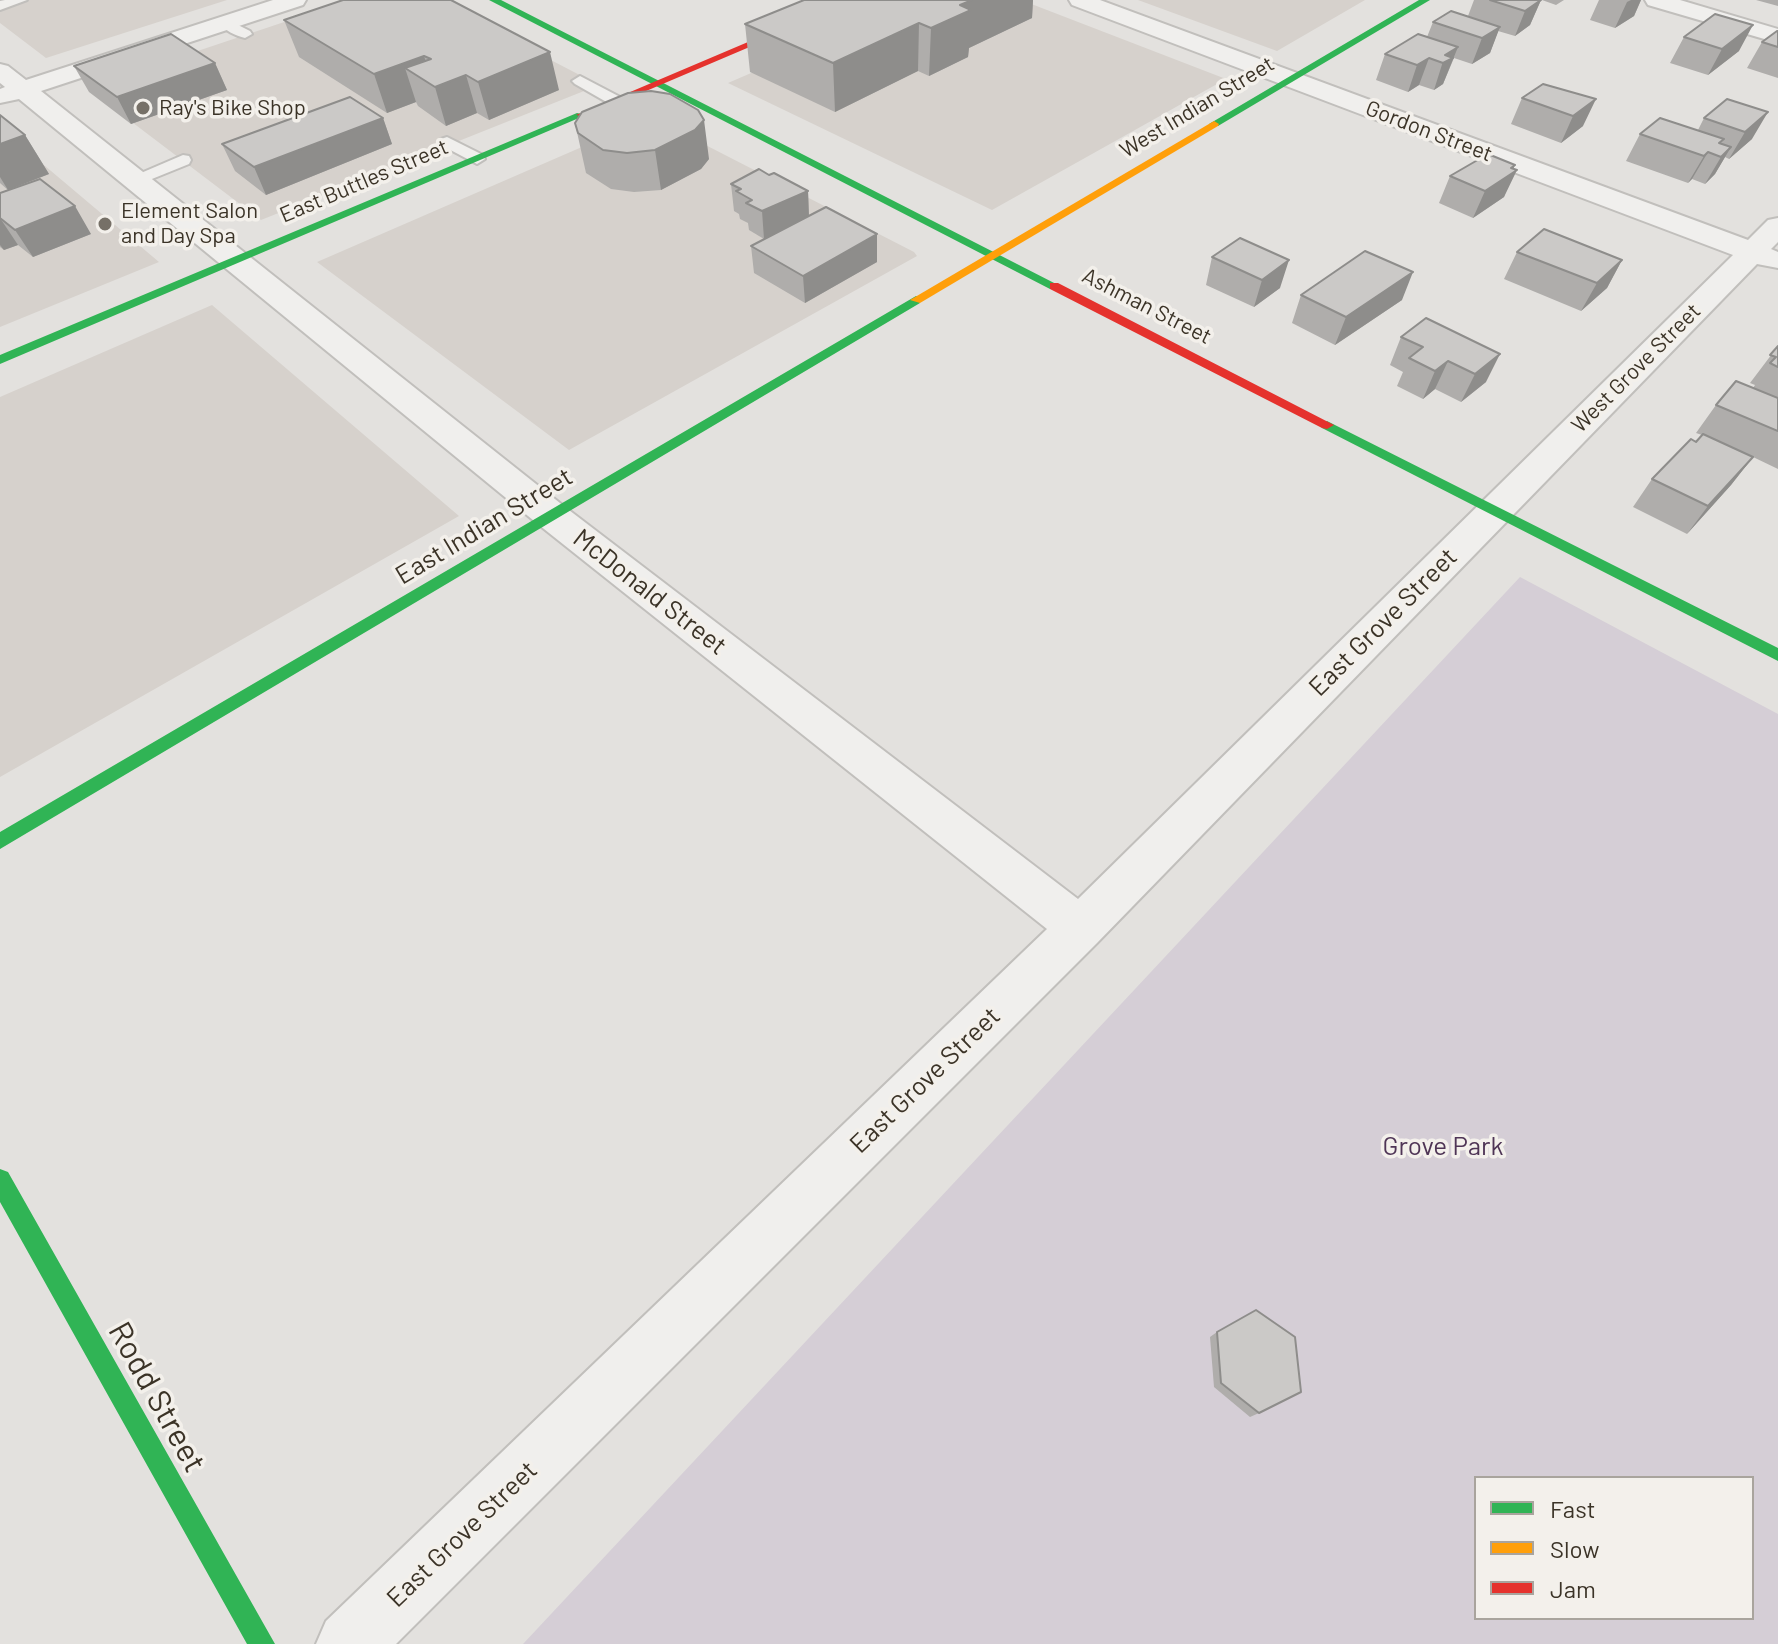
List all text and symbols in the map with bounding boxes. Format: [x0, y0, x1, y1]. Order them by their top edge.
street label: West Indian Street [1115, 51, 1279, 163]
place label: Ray's Bike Shop [159, 95, 306, 121]
street label: Gordon Street [1362, 95, 1496, 167]
marker: Ray's Bike Shop [134, 99, 152, 117]
street label: East Buttles Street [276, 134, 452, 228]
place label: Element Salon and Day Spa [121, 198, 258, 250]
marker: Element Salon and Day Spa [96, 215, 114, 233]
street label: Ashman Street [1078, 262, 1216, 350]
street label: West Grove Street [1566, 298, 1706, 438]
street label: East Indian Street [390, 461, 578, 591]
street label: McDonald Street [567, 522, 733, 662]
street label: East Grove Street [1302, 541, 1464, 703]
street label: East Grove Street [843, 1000, 1007, 1160]
park label: Grove Park [1383, 1130, 1503, 1162]
street label: Rodd Street [100, 1315, 214, 1479]
street label: East Grove Street [380, 1454, 544, 1614]
legend [1474, 1476, 1754, 1620]
text: Fast [1550, 1494, 1595, 1523]
text: Slow [1550, 1534, 1599, 1563]
text: Jam [1550, 1574, 1596, 1603]

